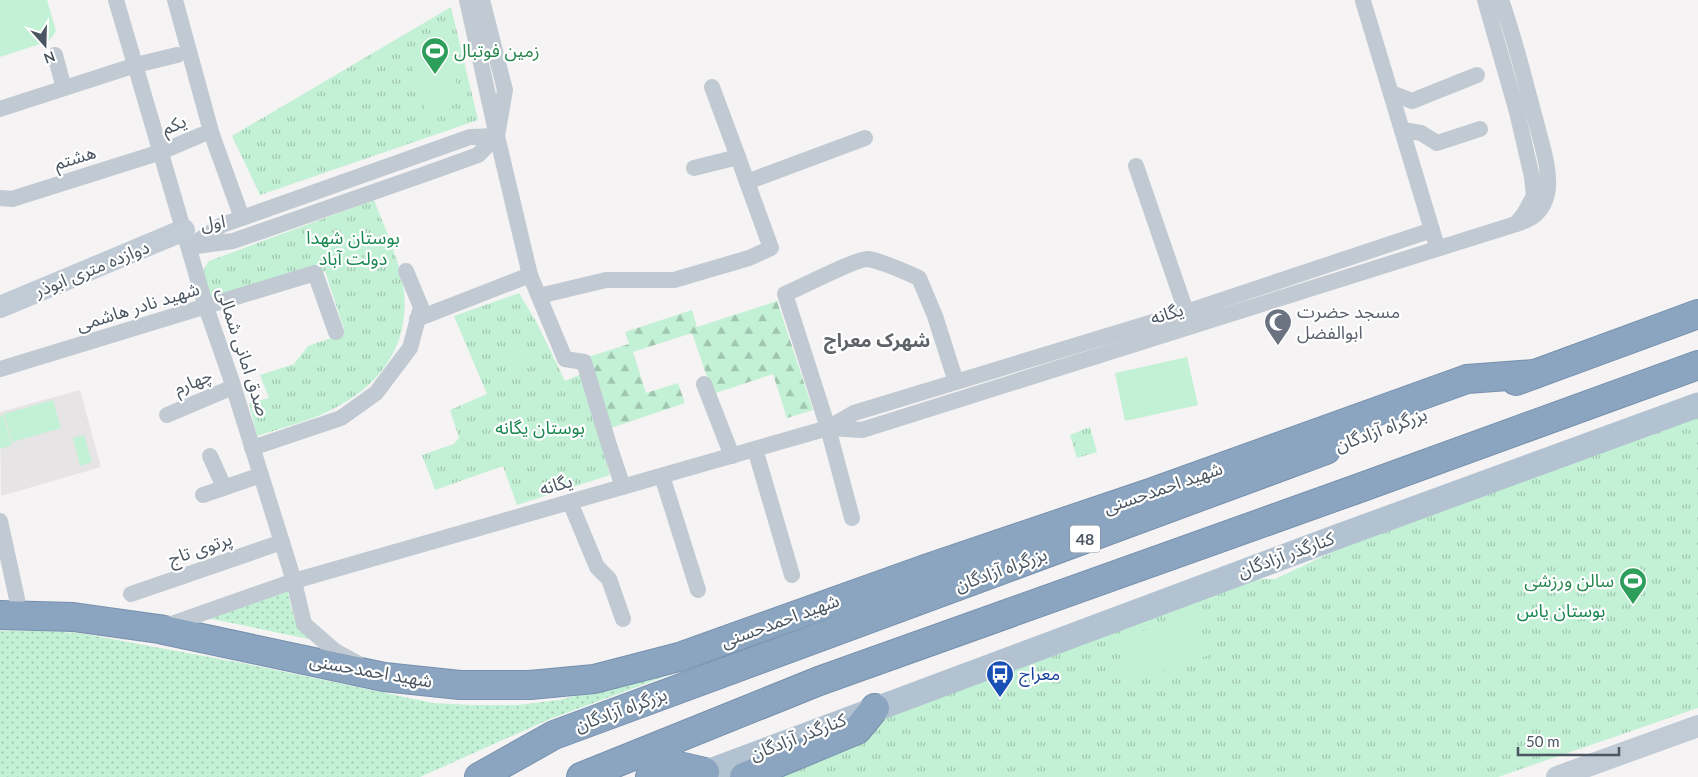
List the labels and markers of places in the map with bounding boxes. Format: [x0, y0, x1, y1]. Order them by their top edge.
sports icon: زمین فوتبال [420, 36, 450, 75]
place label: زمین فوتبال [454, 39, 540, 62]
place label: مسجد حضرت ابوالفضل [1297, 300, 1400, 344]
mosque icon: مسجد حضرت ابوالفضل [1263, 307, 1293, 346]
sports icon: سالن ورزشی [1618, 566, 1648, 605]
place label: سالن ورزشی [1524, 569, 1614, 592]
bus stop icon: معراج [985, 659, 1015, 698]
place label: معراج [1019, 662, 1060, 687]

